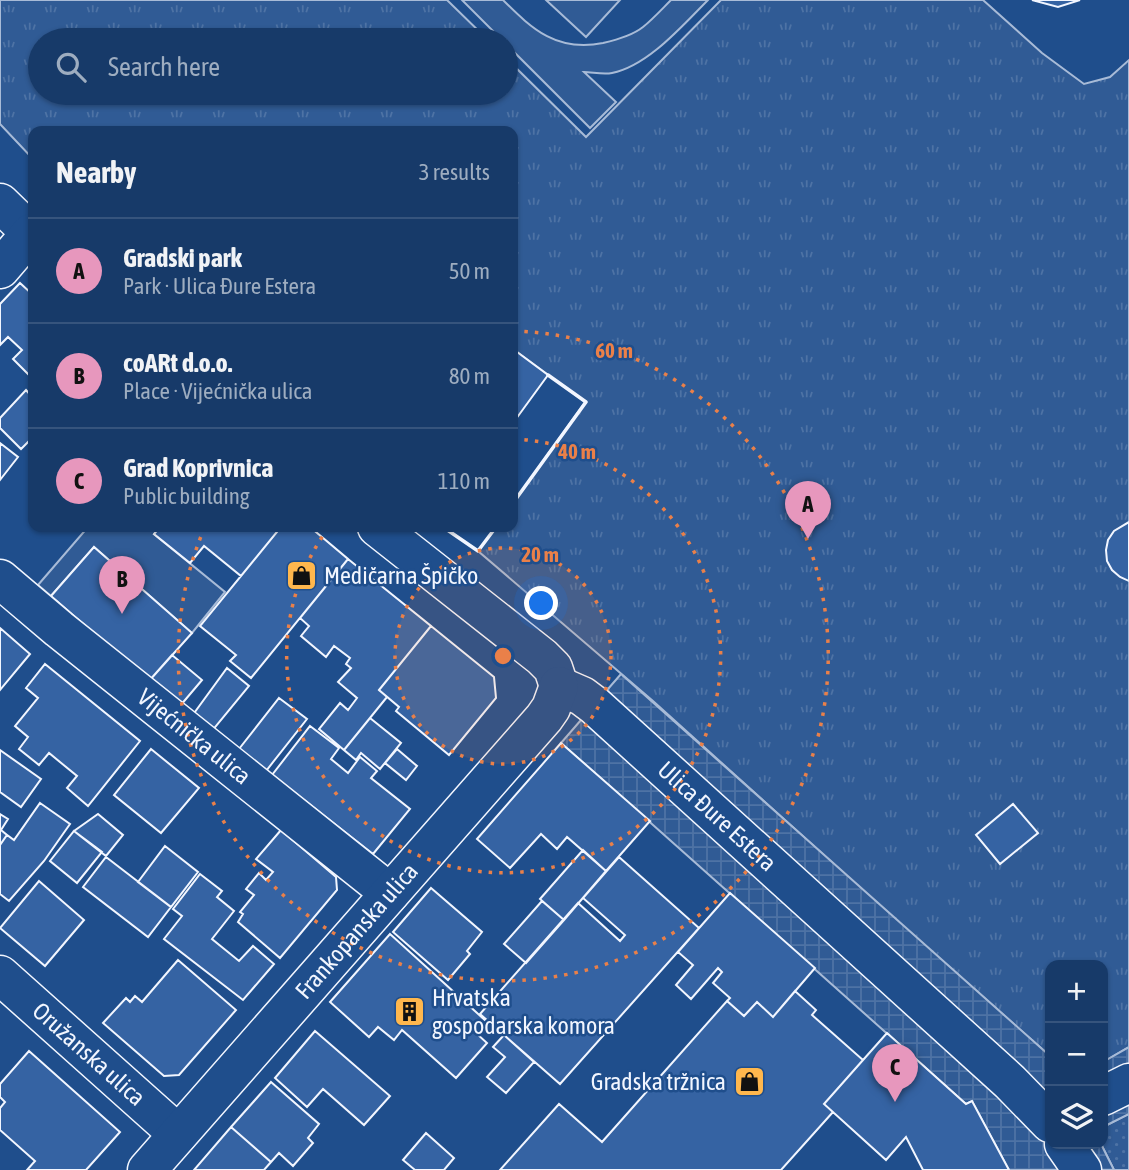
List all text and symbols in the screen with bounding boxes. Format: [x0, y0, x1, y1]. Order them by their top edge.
search box [28, 28, 518, 105]
icon: search [52, 48, 90, 86]
text: Search here [108, 52, 220, 82]
text: Nearby [56, 155, 136, 189]
text: 3 results [419, 159, 490, 185]
text: Gradski park [123, 243, 242, 273]
text: A [73, 258, 85, 284]
text: 50 m [449, 258, 490, 284]
text: Park · Ulica Đure Estera [123, 273, 316, 299]
text: 60 m [595, 338, 633, 362]
text: coARt d.o.o. [123, 348, 232, 378]
text: B [74, 363, 84, 389]
text: 80 m [449, 363, 490, 389]
text: Place · Vijećnička ulica [123, 378, 313, 404]
text: 40 m [557, 439, 596, 463]
text: Grad Koprivnica [123, 453, 273, 483]
text: C [74, 468, 84, 494]
text: 110 m [438, 468, 490, 494]
pin: A [785, 481, 831, 539]
text: Public building [123, 483, 250, 509]
text: 20 m [521, 542, 559, 566]
pin: B [99, 556, 145, 614]
shop icon: Medičarna Špičko [284, 559, 318, 593]
place label: Medičarna Špičko [324, 562, 478, 589]
your location [524, 586, 558, 620]
centre of rings [491, 644, 515, 668]
street label: Vijećnička ulica [132, 683, 256, 790]
street label: Ulica Đure Estera [653, 756, 782, 876]
street label: Frankopanska ulica [290, 857, 423, 1004]
map controls [1045, 960, 1108, 1149]
button: + [1045, 960, 1108, 1023]
place label: Hrvatska gospodarska komora [432, 984, 615, 1039]
building icon: Hrvatska gospodarska komora [392, 995, 426, 1029]
street label: Oružanska ulica [27, 997, 151, 1111]
button: − [1045, 1023, 1108, 1086]
pin: C [872, 1044, 918, 1102]
shop icon: Gradska tržnica [732, 1065, 766, 1099]
place label: Gradska tržnica [591, 1068, 726, 1095]
button: layers [1045, 1086, 1108, 1149]

